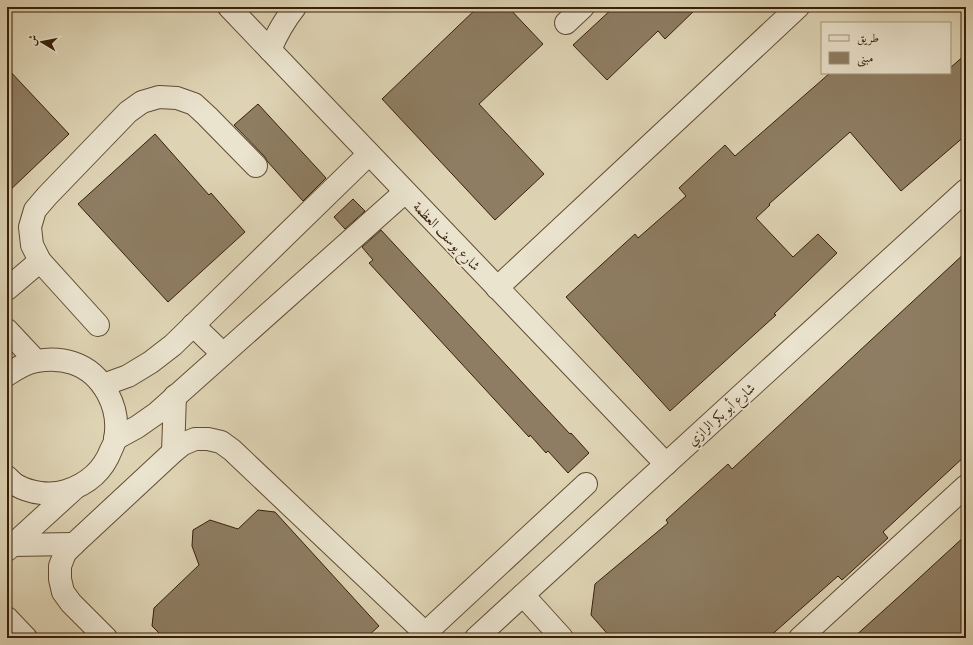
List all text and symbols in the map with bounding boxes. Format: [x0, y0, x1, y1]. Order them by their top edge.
north arrow [22, 22, 62, 62]
legend [821, 22, 951, 74]
text: طريق [857, 31, 879, 46]
text: ش [25, 34, 40, 47]
text: مبنى [857, 51, 873, 67]
street label: شارع يوسف العظمة [407, 198, 484, 277]
street label: شارع أبو بكر الرازي [683, 378, 761, 452]

